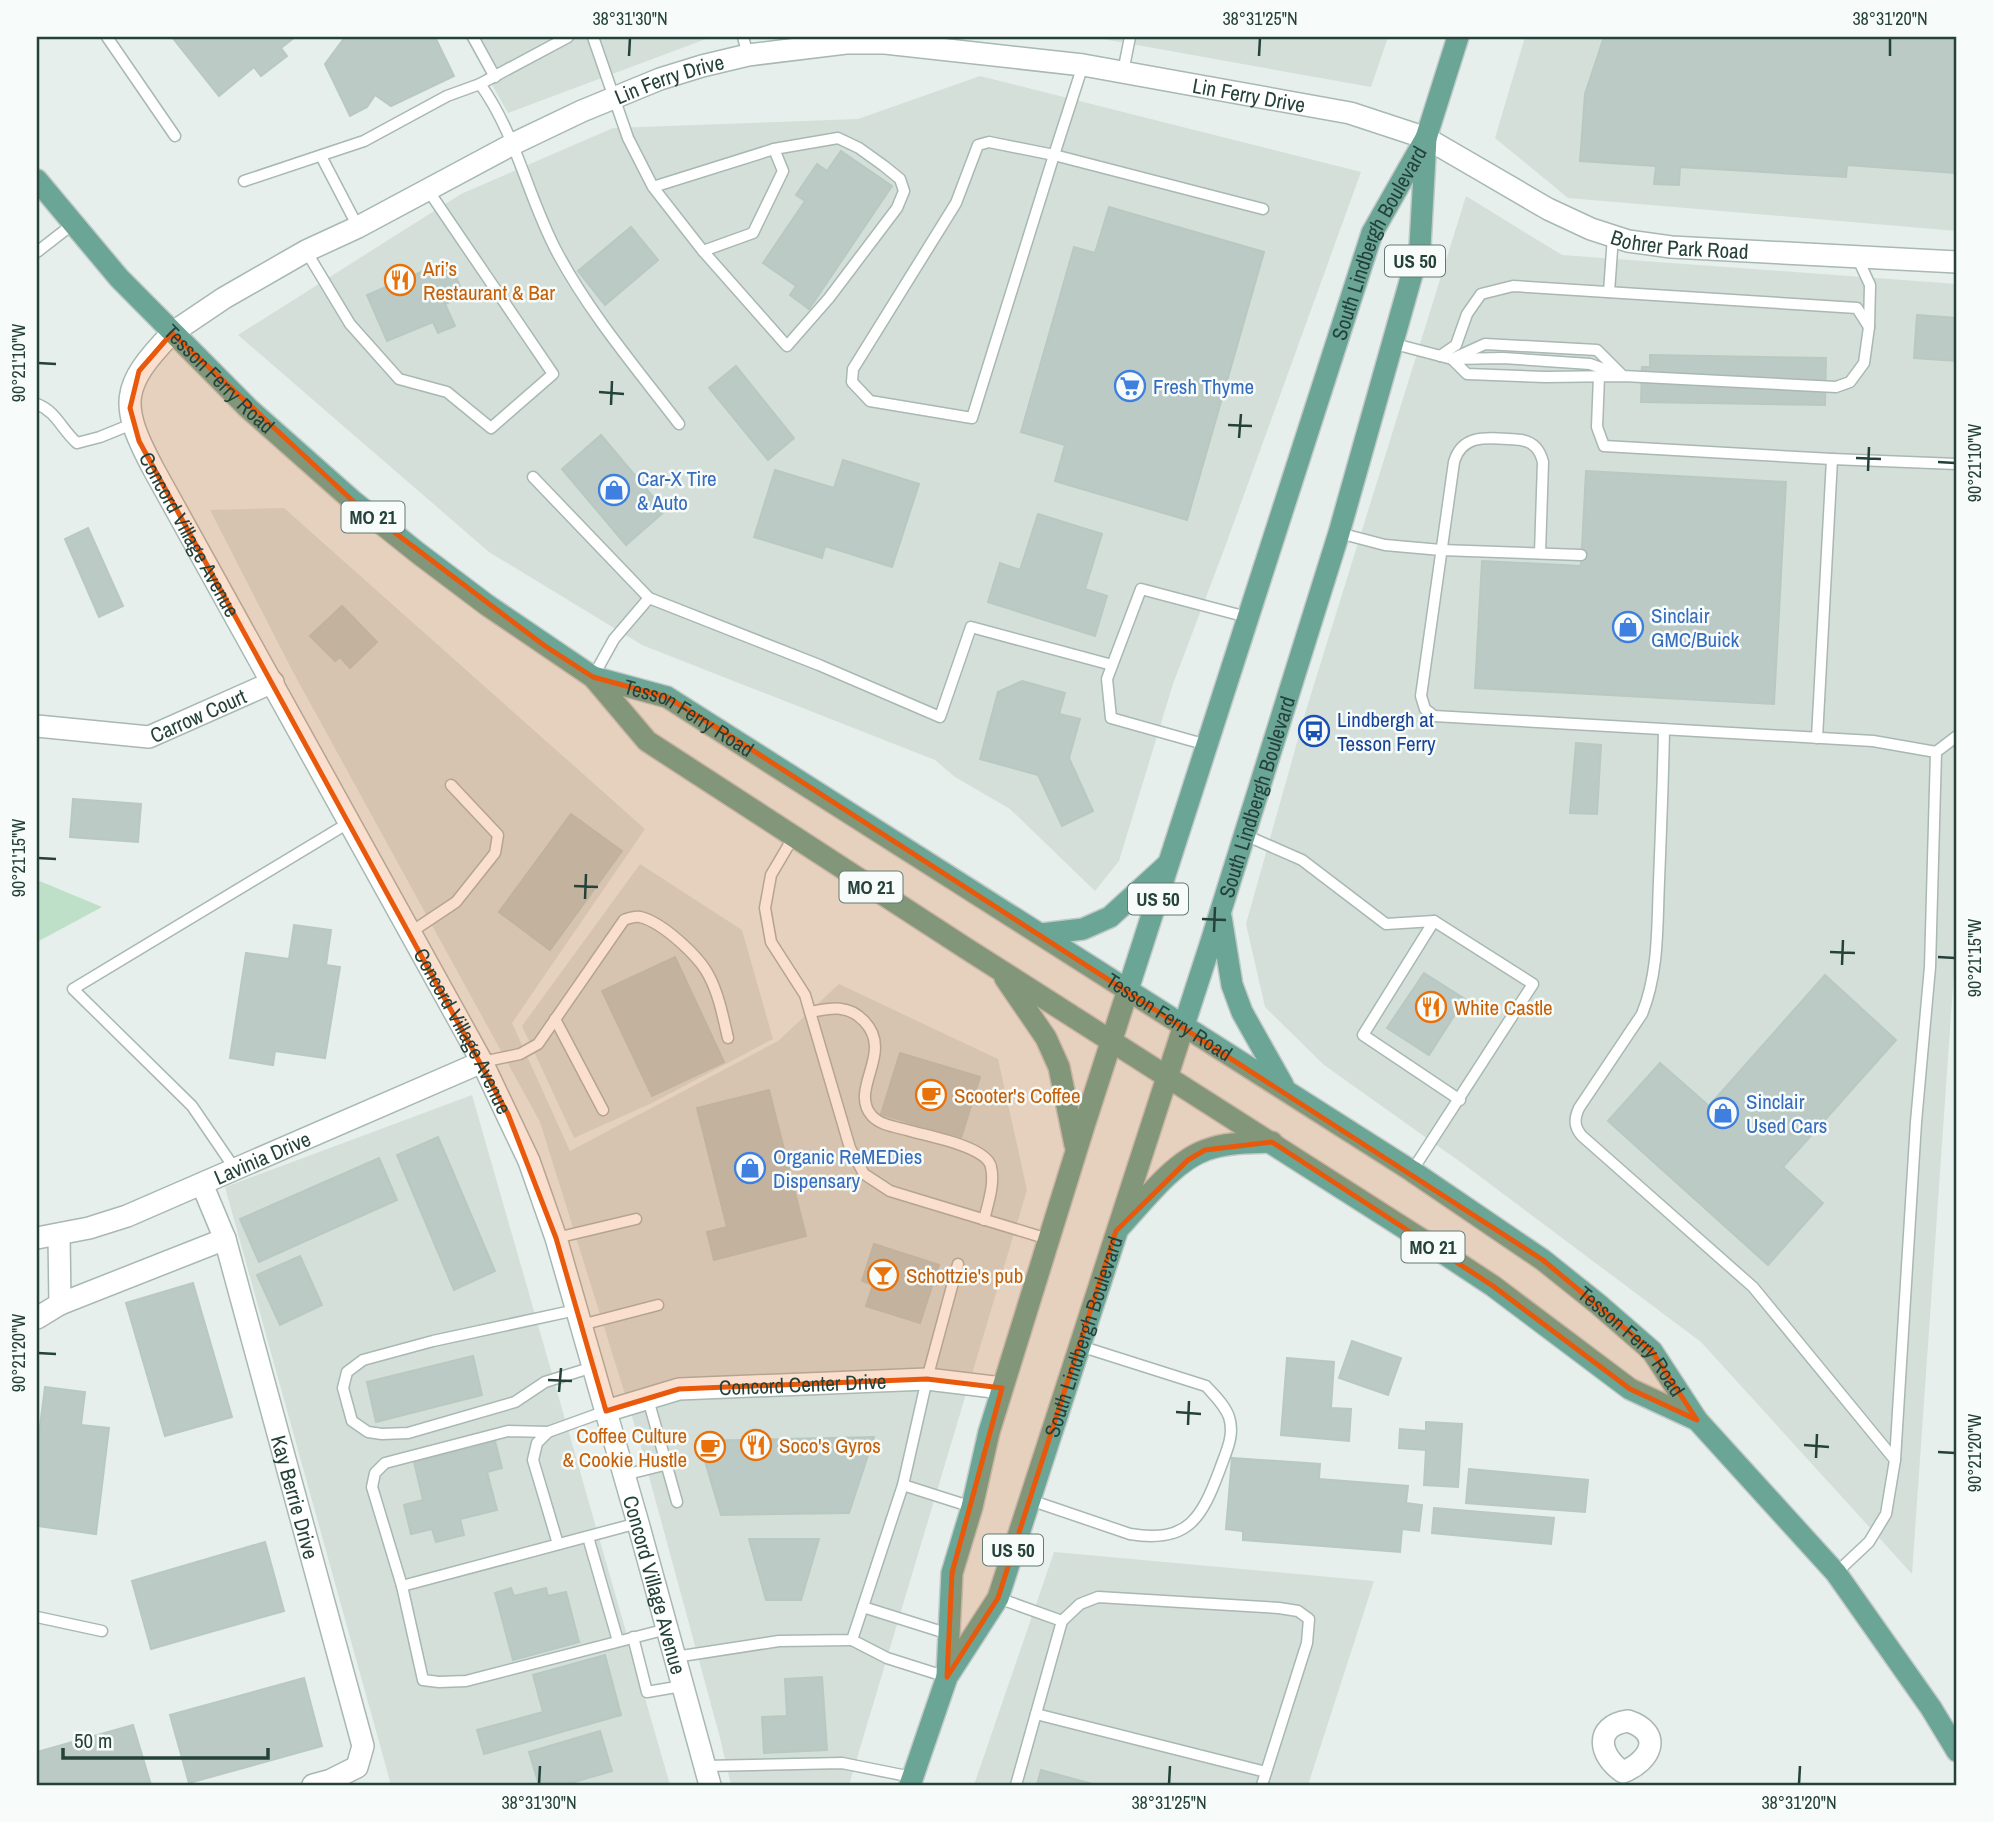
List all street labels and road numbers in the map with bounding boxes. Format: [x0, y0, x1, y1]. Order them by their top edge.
street label: Lin Ferry Drive [610, 47, 727, 111]
street label: Lin Ferry Drive [1190, 70, 1308, 119]
street label: South Lindbergh Boulevard [1324, 140, 1433, 344]
street label: Bohrer Park Road [1607, 222, 1749, 266]
road number: US 50 [1385, 246, 1445, 276]
street label: Tesson Ferry Road [158, 317, 281, 440]
street label: Concord Village Avenue [133, 447, 247, 622]
road number: MO 21 [342, 502, 404, 532]
street label: Tesson Ferry Road [621, 672, 760, 763]
street label: Carrow Court [145, 681, 251, 749]
street label: South Lindbergh Boulevard [1211, 692, 1302, 901]
road number: MO 21 [840, 872, 903, 902]
road number: US 50 [1128, 884, 1188, 914]
street label: Concord Village Avenue [407, 943, 519, 1119]
street label: Tesson Ferry Road [1100, 966, 1238, 1068]
street label: Lavinia Drive [209, 1124, 315, 1191]
street label: South Lindbergh Boulevard [1037, 1232, 1129, 1441]
road number: MO 21 [1402, 1232, 1464, 1262]
street label: Tesson Ferry Road [1572, 1279, 1692, 1402]
street label: Concord Center Drive [718, 1366, 887, 1402]
street label: Kay Berrie Drive [265, 1432, 326, 1562]
street label: Concord Village Avenue [616, 1492, 693, 1677]
road number: US 50 [983, 1534, 1043, 1566]

